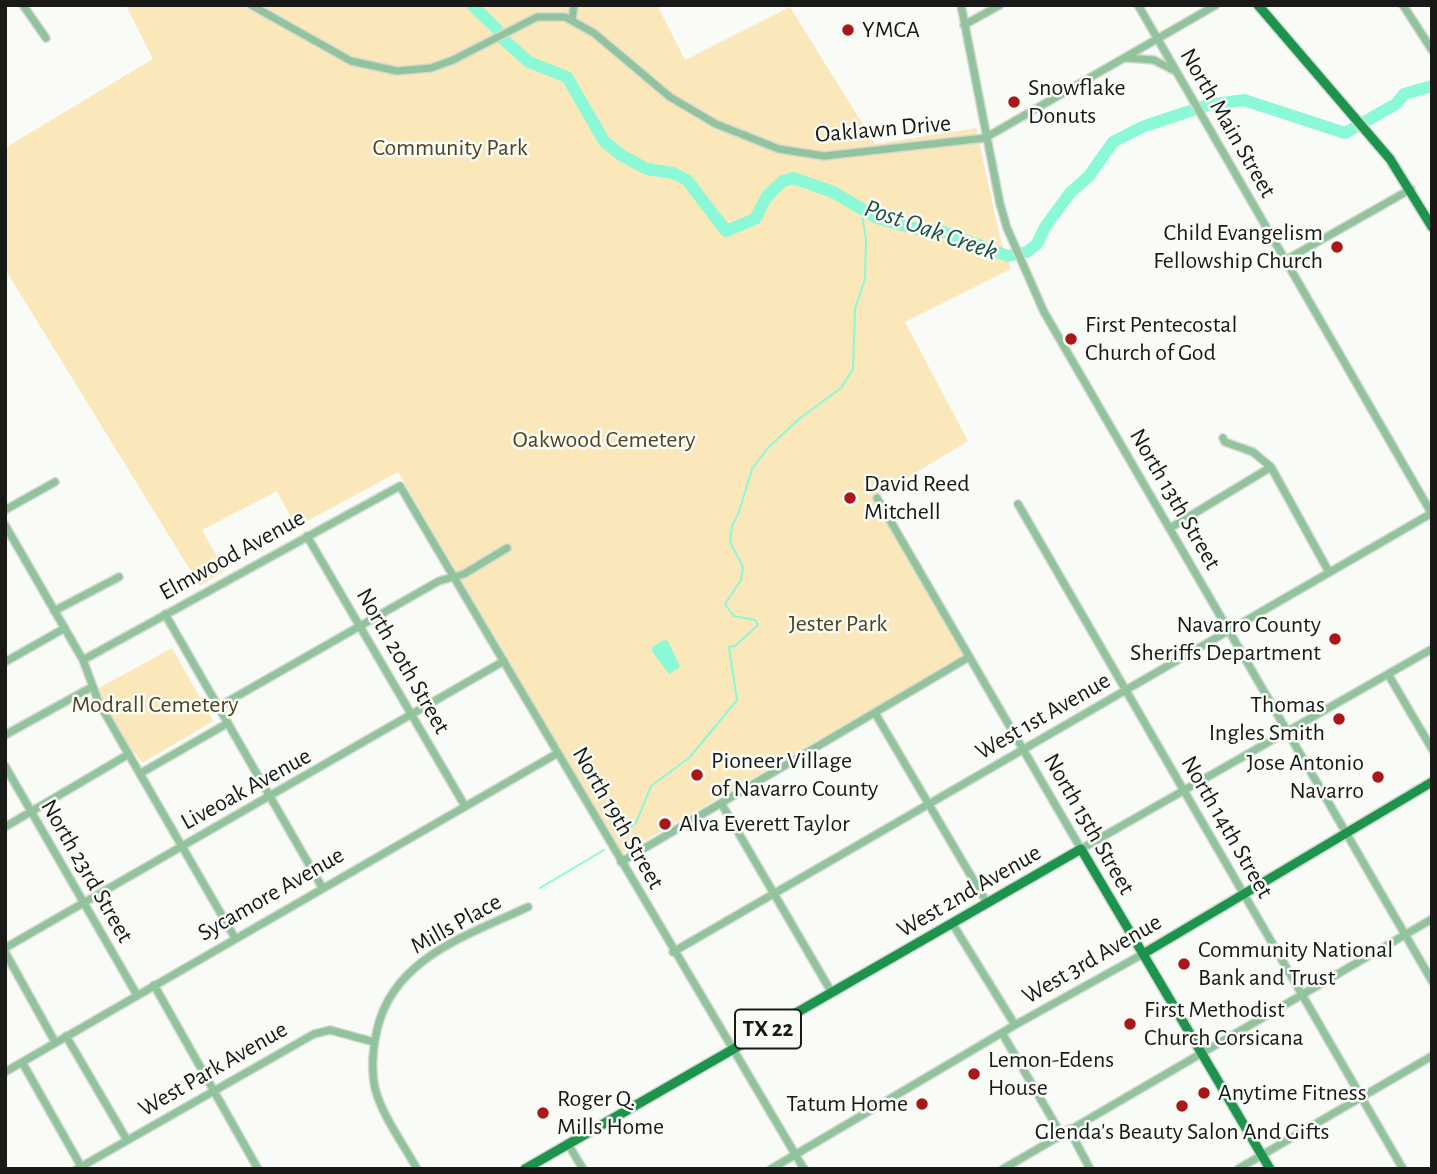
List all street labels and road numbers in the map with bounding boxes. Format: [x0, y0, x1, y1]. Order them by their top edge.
street label: North Main Street [1174, 43, 1282, 203]
street label: Oaklawn Drive [814, 109, 952, 149]
street label: North 13th Street [1123, 423, 1227, 575]
street label: Elmwood Avenue [154, 503, 310, 607]
street label: North 20th Street [350, 583, 456, 739]
street label: West 1st Avenue [971, 666, 1115, 766]
street label: Liveoak Avenue [176, 741, 316, 837]
street label: North 19th Street [566, 742, 670, 894]
street label: North 15th Street [1037, 748, 1141, 900]
street label: North 14th Street [1175, 751, 1279, 903]
street label: North 23rd Street [34, 794, 140, 948]
street label: West 2nd Avenue [892, 838, 1046, 944]
street label: Sycamore Avenue [193, 841, 349, 947]
street label: Mills Place [406, 887, 506, 961]
street label: West 3rd Avenue [1017, 908, 1167, 1010]
road number: TX 22 [735, 1010, 801, 1048]
street label: West Park Avenue [133, 1015, 293, 1123]

